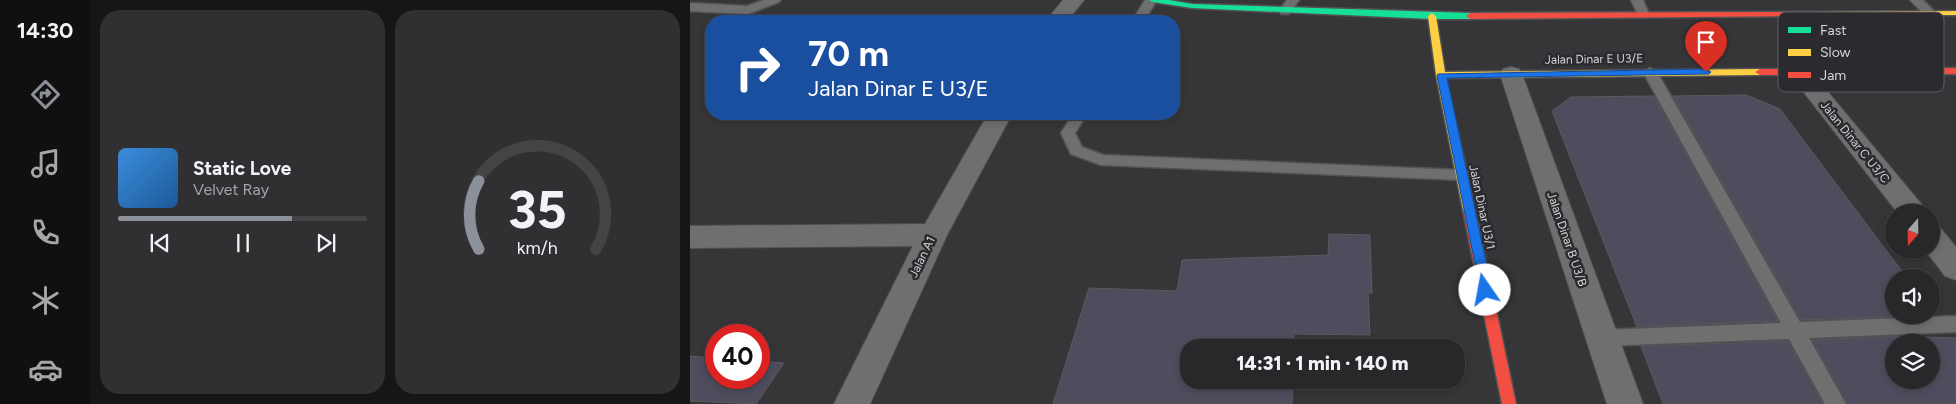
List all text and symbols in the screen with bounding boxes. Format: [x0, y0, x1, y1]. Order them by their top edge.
legend [1778, 12, 1944, 92]
text: 14:30 [17, 17, 73, 44]
pin [1685, 21, 1727, 72]
text: Fast [1820, 22, 1846, 39]
icon: arrive [1692, 28, 1720, 56]
text: 70 m [808, 33, 889, 75]
icon: right [725, 35, 790, 100]
text: Slow [1820, 44, 1851, 61]
street label: Jalan Dinar E U3/E [1545, 51, 1643, 67]
text: Jam [1820, 67, 1846, 84]
text: Jalan Dinar E U3/E [808, 75, 989, 102]
icon: directions [28, 77, 63, 112]
street label: Jalan Dinar C U3/C [1818, 98, 1893, 186]
icon: music [28, 146, 63, 181]
text: Static Love [193, 157, 291, 180]
street label: Jalan Dinar U3/1 [1466, 163, 1498, 251]
text: 35 [508, 179, 567, 241]
text: Velvet Ray [193, 180, 269, 199]
street label: Jalan Dinar B U3/B [1544, 190, 1590, 288]
north arrow [1885, 204, 1940, 259]
map controls [1885, 204, 1940, 389]
icon: phone [28, 215, 63, 250]
icon: previous [146, 229, 174, 257]
icon: pause [229, 229, 257, 257]
icon: next [312, 229, 340, 257]
street label: Jalan A1 [906, 234, 938, 280]
text: km/h [517, 237, 558, 258]
position arrow [1458, 263, 1510, 315]
button: sound [1885, 269, 1940, 324]
icon: climate [28, 283, 63, 318]
speed limit sign: 40 [705, 324, 770, 389]
button: layers [1885, 334, 1940, 389]
icon: car [28, 352, 63, 387]
text: 14:31 · 1 min · 140 m [1236, 352, 1409, 375]

